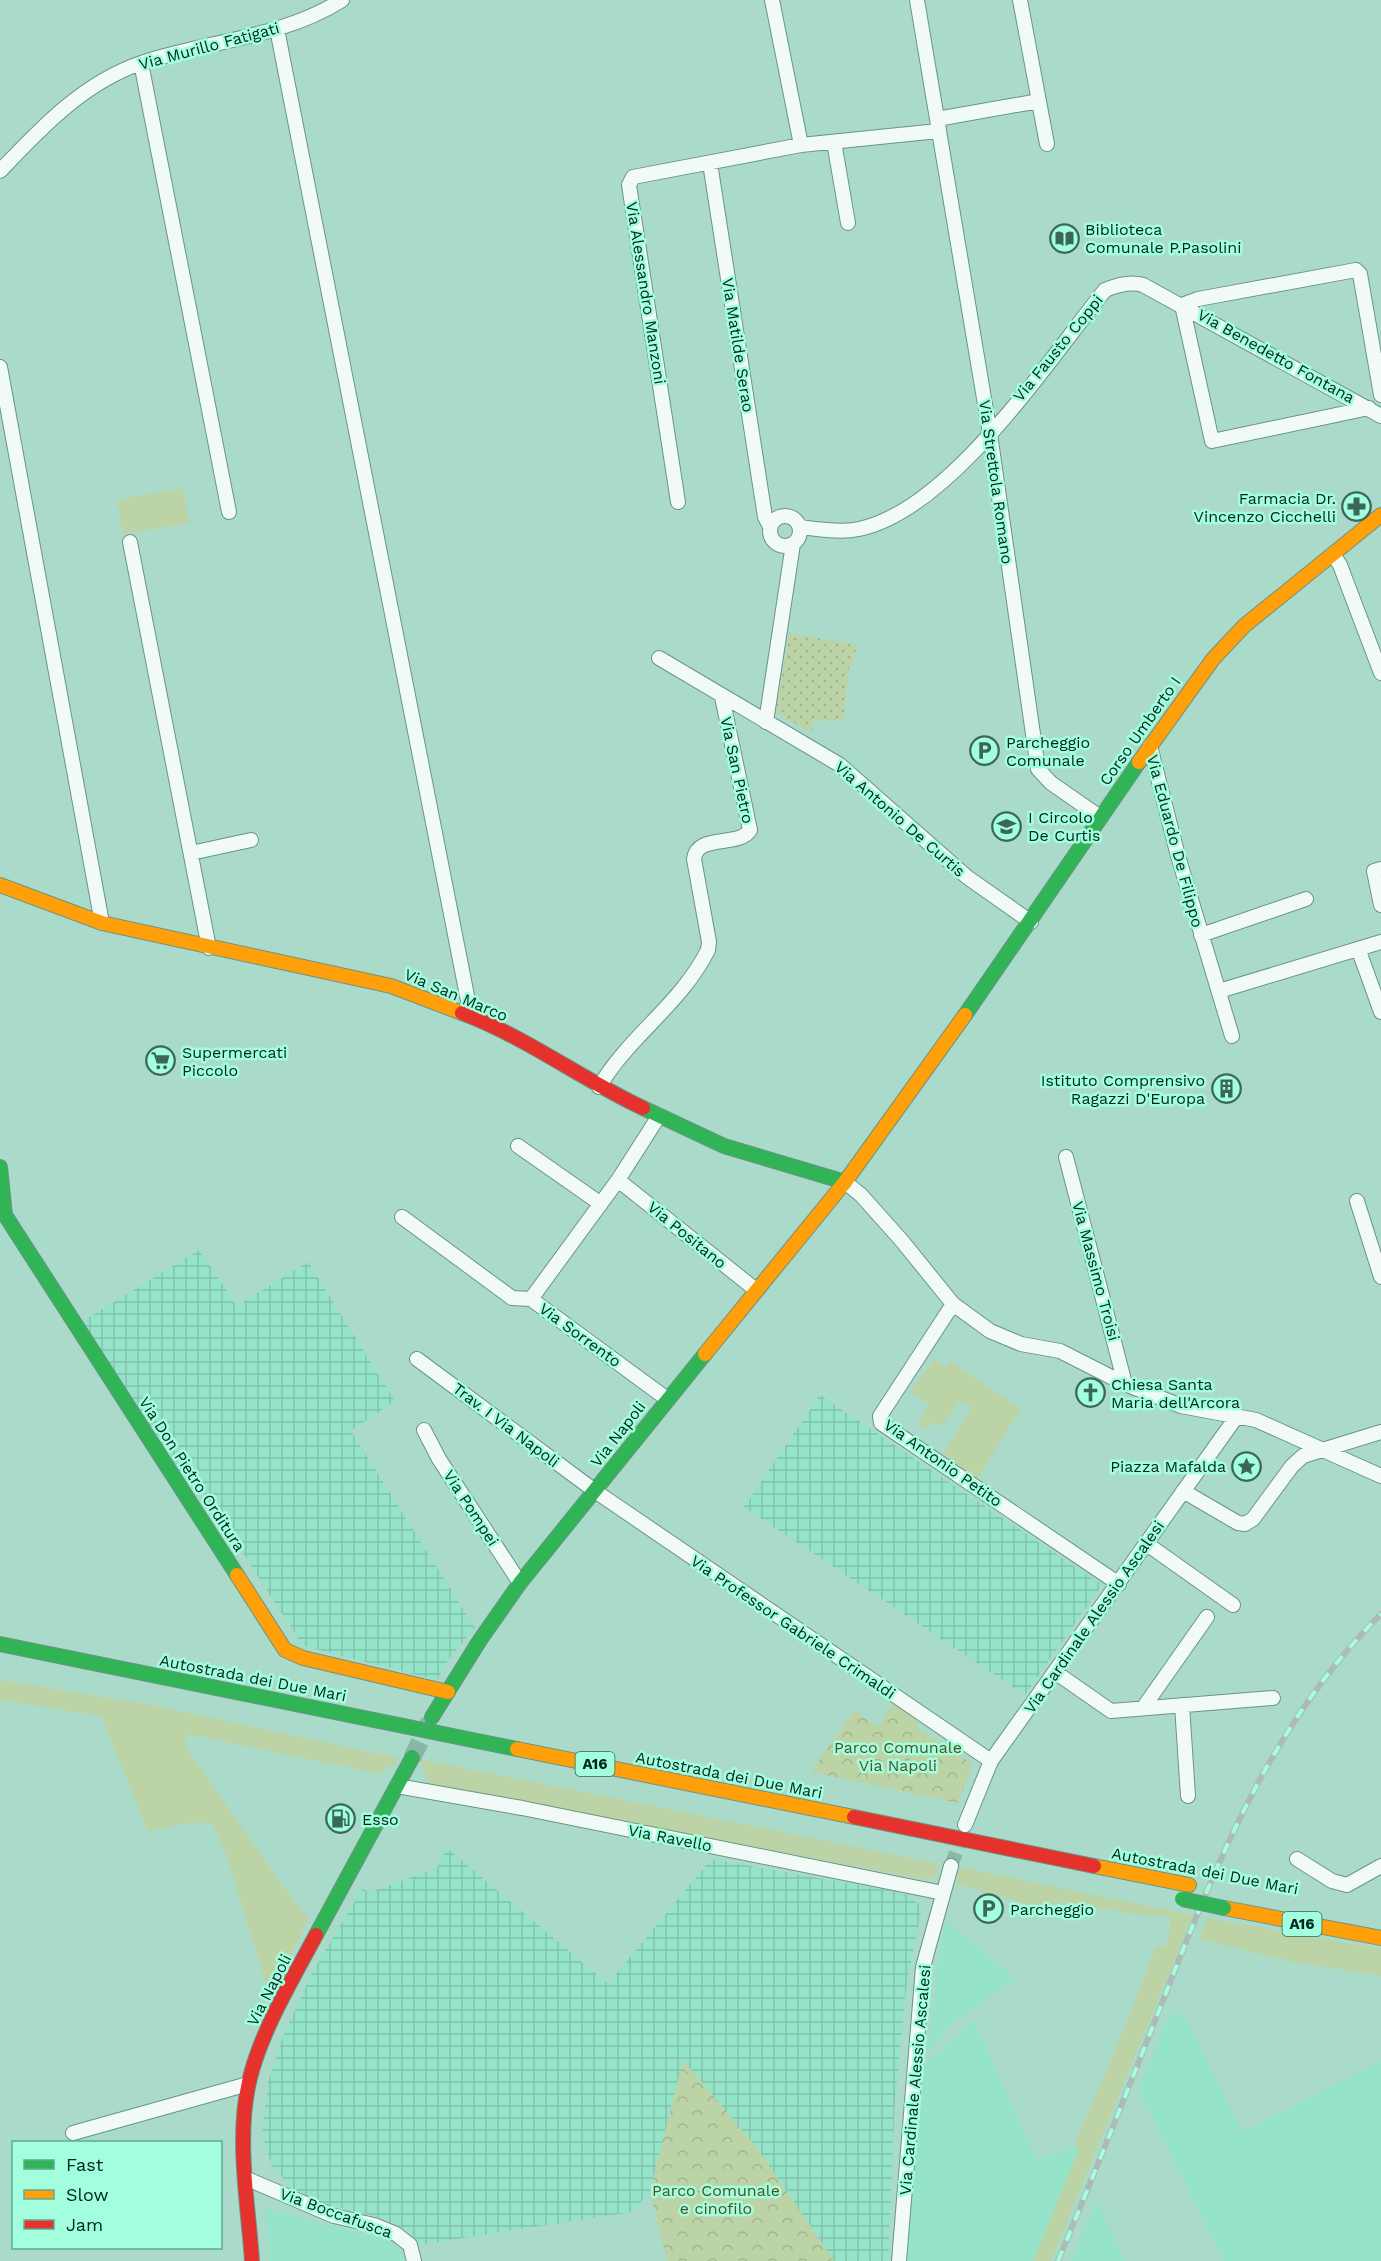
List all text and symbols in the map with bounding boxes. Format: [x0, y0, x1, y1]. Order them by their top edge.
street label: Via Murillo Fatigati [137, 18, 281, 74]
street label: Via Alessandro Manzoni [622, 200, 670, 386]
place label: Biblioteca Comunale P.Pasolini [1085, 220, 1242, 257]
library icon: Biblioteca Comunale P.Pasolini [1048, 222, 1080, 254]
street label: Via Matilde Serao [718, 276, 758, 414]
street label: Via Fausto Coppi [1009, 291, 1107, 405]
street label: Via Benedetto Fontana [1194, 305, 1358, 407]
street label: Via Strettola Romano [975, 399, 1017, 565]
place label: Farmacia Dr. Vincenzo Cicchelli [1194, 489, 1336, 526]
pharmacy icon: Farmacia Dr. Vincenzo Cicchelli [1341, 491, 1373, 523]
street label: Corso Umberto I [1095, 673, 1185, 789]
street label: Via San Pietro [716, 715, 758, 825]
place label: Parcheggio Comunale [1006, 733, 1090, 770]
parking icon: Parcheggio Comunale [969, 735, 1001, 767]
street label: Via Eduardo De Filippo [1143, 753, 1207, 929]
street label: Via Antonio De Curtis [831, 757, 969, 881]
place label: I Circolo De Curtis [1028, 808, 1101, 845]
school or university icon: I Circolo De Curtis [991, 810, 1023, 842]
street label: Via San Marco [401, 965, 511, 1025]
place label: Supermercati Piccolo [182, 1043, 287, 1080]
supermarket icon: Supermercati Piccolo [145, 1045, 177, 1077]
place label: Istituto Comprensivo Ragazzi D'Europa [1041, 1071, 1205, 1108]
building icon: Istituto Comprensivo Ragazzi D'Europa [1210, 1073, 1242, 1105]
street label: Via Positano [644, 1197, 730, 1273]
street label: Via Massimo Troisi [1068, 1199, 1124, 1343]
street label: Via Sorrento [535, 1299, 625, 1371]
place label: Chiesa Santa Maria dell'Arcora [1111, 1375, 1240, 1412]
church icon: Chiesa Santa Maria dell'Arcora [1074, 1377, 1106, 1409]
street label: Trav. I Via Napoli [449, 1379, 563, 1471]
street label: Via Don Pietro Orditura [135, 1393, 249, 1555]
street label: Via Napoli [586, 1397, 650, 1471]
street label: Via Antonio Petito [880, 1415, 1006, 1511]
place icon: Piazza Mafalda [1231, 1450, 1263, 1482]
place label: Piazza Mafalda [1110, 1457, 1226, 1476]
street label: Via Pompei [439, 1466, 503, 1550]
street label: Via Cardinale Alessio Ascalesi [1020, 1517, 1168, 1717]
street label: Via Professor Gabriele Crimaldi [687, 1551, 899, 1703]
street label: Autostrada dei Due Mari [158, 1651, 348, 1705]
park label: Parco Comunale Via Napoli [834, 1738, 962, 1775]
street label: Autostrada dei Due Mari [634, 1748, 824, 1802]
road number: A16 [576, 1752, 614, 1776]
fuel station icon: Esso [325, 1803, 357, 1835]
place label: Esso [362, 1810, 399, 1829]
street label: Via Ravello [626, 1821, 714, 1855]
street label: Autostrada dei Due Mari [1110, 1844, 1300, 1898]
parking icon: Parcheggio [973, 1893, 1005, 1925]
place label: Parcheggio [1010, 1900, 1094, 1919]
road number: A16 [1282, 1912, 1322, 1936]
street label: Via Napoli [243, 1951, 295, 2029]
street label: Via Cardinale Alessio Ascalesi [895, 1964, 935, 2196]
legend [12, 2141, 222, 2249]
text: Fast [66, 2154, 104, 2175]
park label: Parco Comunale e cinofilo [652, 2181, 780, 2218]
text: Slow [66, 2184, 109, 2205]
street label: Via Boccafusca [277, 2184, 395, 2242]
text: Jam [66, 2214, 103, 2235]

